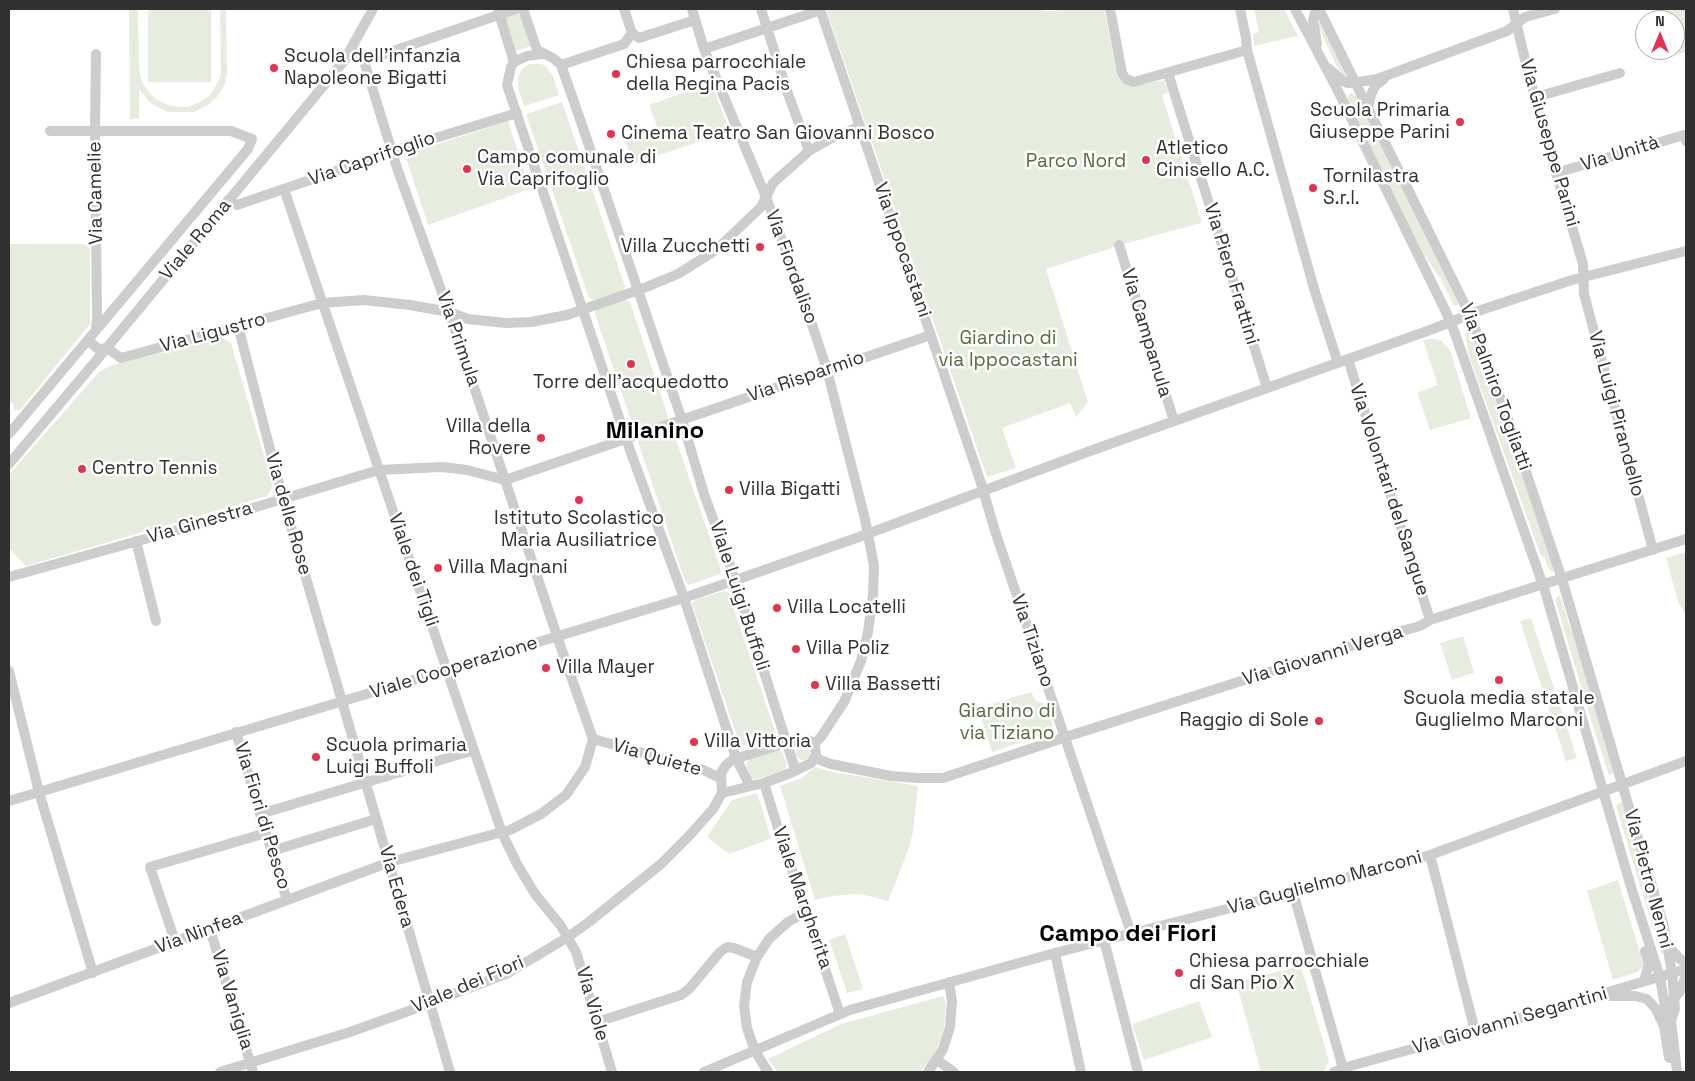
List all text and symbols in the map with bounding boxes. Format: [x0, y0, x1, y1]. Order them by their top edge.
north arrow [1635, 10, 1685, 60]
text: N [1655, 12, 1665, 30]
place label: Scuola dell'infanzia Napoleone Bigatti [284, 46, 461, 90]
place label: Chiesa parrocchiale della Regina Pacis [626, 52, 806, 96]
street label: Via Giuseppe Parini [1514, 57, 1584, 229]
marker: Scuola dell'infanzia Napoleone Bigatti [268, 62, 280, 74]
marker: Chiesa parrocchiale della Regina Pacis [610, 68, 622, 80]
place label: Scuola Primaria Giuseppe Parini [1309, 100, 1450, 144]
marker: Scuola Primaria Giuseppe Parini [1454, 116, 1466, 128]
place label: Cinema Teatro San Giovanni Bosco [621, 123, 935, 145]
street label: Via Caprifoglio [306, 127, 438, 191]
marker: Cinema Teatro San Giovanni Bosco [605, 128, 617, 140]
street label: Via Unità [1578, 131, 1662, 177]
place label: Atletico Cinisello A.C. [1156, 138, 1270, 182]
street label: Via Camelie [84, 141, 108, 245]
place label: Campo comunale di Via Caprifoglio [477, 147, 656, 191]
park label: Parco Nord [1026, 151, 1126, 173]
marker: Atletico Cinisello A.C. [1140, 154, 1152, 166]
marker: Campo comunale di Via Caprifoglio [461, 163, 473, 175]
place label: Tornilastra S.r.l. [1323, 166, 1419, 210]
street label: Via Ippocastani [868, 180, 936, 320]
marker: Tornilastra S.r.l. [1307, 182, 1319, 194]
street label: Viale Roma [155, 195, 237, 285]
street label: Via Piero Frattini [1199, 200, 1263, 348]
street label: Via Fiordaliso [760, 207, 822, 327]
place label: Villa Zucchetti [621, 236, 750, 258]
marker: Villa Zucchetti [754, 241, 766, 253]
street label: Via Campanula [1116, 266, 1176, 400]
street label: Via Primula [431, 289, 485, 389]
street label: Via Palmiro Togliatti [1454, 300, 1536, 474]
street label: Via Ligustro [158, 308, 268, 358]
park label: Giardino di via Ippocastani [938, 328, 1078, 372]
street label: Via Luigi Pirandello [1583, 329, 1649, 499]
street label: Via Risparmio [745, 346, 867, 408]
marker: Torre dell'acquedotto [625, 358, 637, 370]
place label: Torre dell'acquedotto [533, 372, 729, 394]
street label: Via Volontari del Sangue [1344, 381, 1434, 599]
place label: Villa della Rovere [446, 416, 531, 460]
district label: Milanino [606, 417, 704, 445]
marker: Villa della Rovere [535, 432, 547, 444]
street label: Via delle Rose [260, 450, 316, 578]
place label: Centro Tennis [92, 458, 217, 480]
marker: Centro Tennis [76, 463, 88, 475]
place label: Villa Bigatti [739, 479, 840, 501]
marker: Villa Bigatti [723, 484, 735, 496]
marker: Istituto Scolastico Maria Ausiliatrice [573, 494, 585, 506]
street label: Via Ginestra [145, 497, 255, 549]
place label: Istituto Scolastico Maria Ausiliatrice [494, 508, 664, 552]
street label: Viale dei Tigli [383, 510, 443, 630]
street label: Viale Luigi Buffoli [704, 518, 774, 674]
place label: Villa Magnani [448, 557, 568, 579]
marker: Villa Magnani [432, 562, 444, 574]
street label: Via Tiziano [1005, 592, 1059, 690]
place label: Villa Locatelli [787, 597, 906, 619]
marker: Villa Locatelli [771, 602, 783, 614]
street label: Via Giovanni Verga [1240, 621, 1406, 691]
street label: Viale Cooperazione [367, 632, 541, 704]
place label: Villa Poliz [806, 638, 890, 660]
marker: Villa Poliz [790, 643, 802, 655]
place label: Villa Mayer [556, 657, 655, 679]
marker: Villa Mayer [540, 662, 552, 674]
place label: Villa Bassetti [825, 674, 941, 696]
marker: Scuola media statale Guglielmo Marconi [1493, 674, 1505, 686]
marker: Villa Bassetti [809, 679, 821, 691]
place label: Scuola media statale Guglielmo Marconi [1403, 688, 1595, 732]
park label: Giardino di via Tiziano [959, 701, 1055, 745]
place label: Raggio di Sole [1180, 710, 1309, 732]
marker: Raggio di Sole [1313, 715, 1325, 727]
place label: Villa Vittoria [704, 731, 811, 753]
street label: Via Quiete [610, 734, 704, 782]
place label: Scuola primaria Luigi Buffoli [326, 735, 467, 779]
marker: Villa Vittoria [688, 736, 700, 748]
street label: Via Fiori di Pesco [229, 740, 295, 892]
marker: Scuola primaria Luigi Buffoli [310, 751, 322, 763]
street label: Via Pietro Nenni [1618, 807, 1678, 951]
street label: Viale Margherita [767, 824, 837, 972]
street label: Via Edera [373, 843, 419, 931]
street label: Via Guglielmo Marconi [1225, 846, 1425, 920]
street label: Via Ninfea [152, 907, 246, 959]
district label: Campo dei Fiori [1039, 920, 1217, 948]
street label: Via Vaniglia [206, 947, 258, 1053]
street label: Viale dei Fiori [408, 951, 528, 1019]
place label: Chiesa parrocchiale di San Pio X [1189, 951, 1369, 995]
street label: Via Viole [571, 964, 613, 1044]
marker: Chiesa parrocchiale di San Pio X [1173, 967, 1185, 979]
street label: Via Giovanni Segantini [1410, 982, 1610, 1060]

